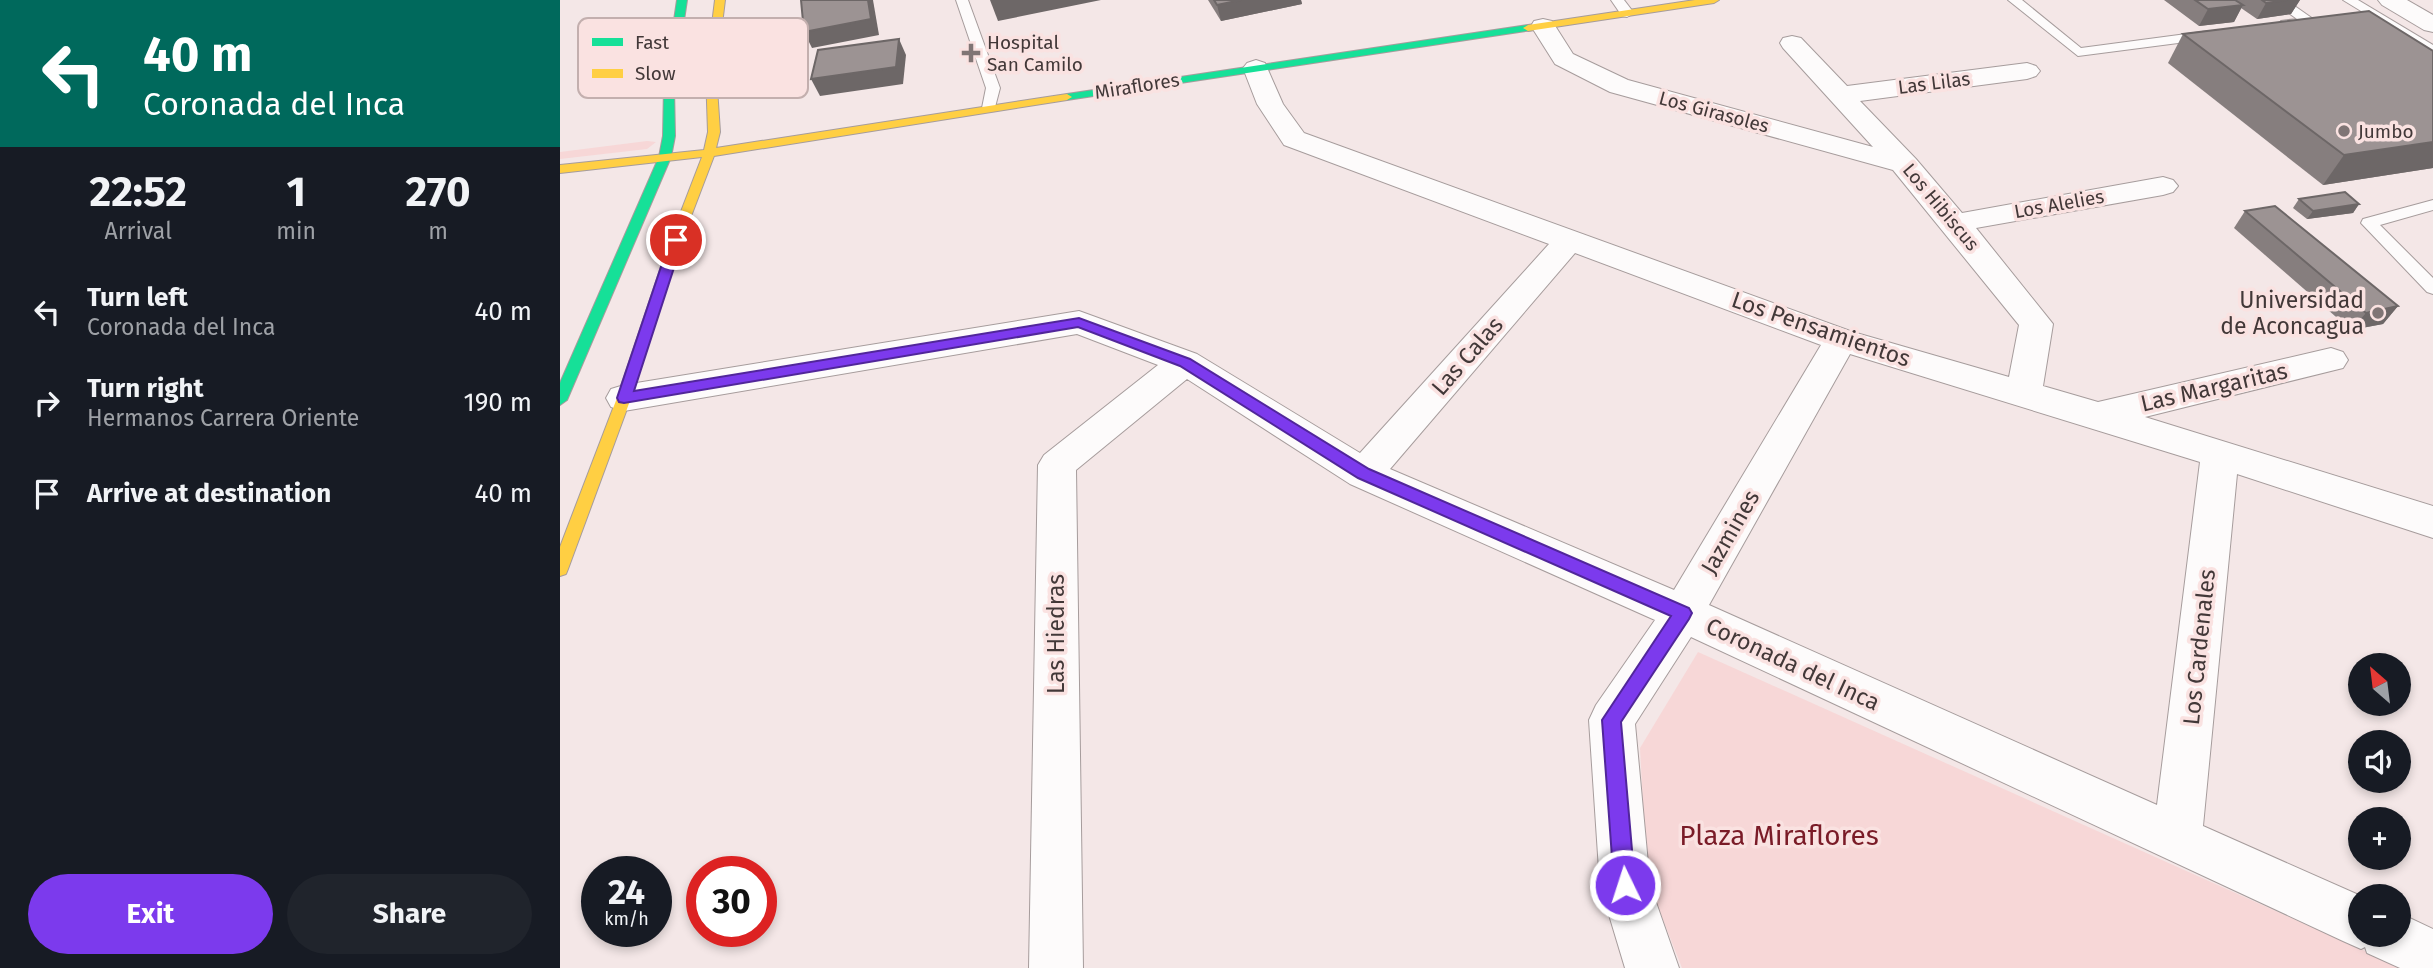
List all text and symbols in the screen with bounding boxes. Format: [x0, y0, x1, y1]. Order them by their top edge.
legend [578, 18, 808, 98]
text: 40 m [143, 25, 252, 84]
icon: left [28, 28, 119, 119]
text: Fast [635, 31, 669, 54]
place label: Hospital San Camilo [987, 31, 1083, 76]
marker: Hospital San Camilo [961, 43, 981, 63]
text: Slow [635, 62, 676, 85]
street label: Las Lilas [1897, 67, 1972, 99]
street label: Miraflores [1093, 68, 1181, 104]
text: Coronada del Inca [143, 85, 405, 123]
street label: Los Girasoles [1657, 86, 1772, 138]
place label: Jumbo [2358, 120, 2414, 143]
marker: Jumbo [2336, 123, 2352, 139]
street label: Los Hibiscus [1898, 159, 1984, 255]
text: 22:52 [89, 167, 187, 217]
text: 1 [286, 167, 306, 217]
text: 270 [405, 167, 471, 217]
street label: Los Alelies [2012, 185, 2106, 223]
pin [646, 210, 706, 270]
text: Arrival [104, 217, 172, 245]
text: min [276, 217, 316, 245]
text: m [428, 217, 448, 245]
icon: arrive [657, 221, 695, 259]
text: Turn left [87, 282, 188, 313]
street label: Los Pensamientos [1728, 285, 1914, 373]
place label: Universidad de Aconcagua [2220, 286, 2364, 340]
icon: left [28, 293, 66, 331]
text: 40 m [474, 296, 532, 327]
marker: Universidad de Aconcagua [2370, 305, 2386, 321]
street label: Las Calas [1425, 311, 1509, 401]
text: Coronada del Inca [87, 313, 276, 341]
street label: Las Margaritas [2138, 357, 2290, 417]
text: Turn right [87, 373, 204, 404]
icon: right [28, 384, 66, 422]
text: 190 m [463, 387, 532, 418]
text: Hermanos Carrera Oriente [87, 404, 359, 432]
icon: arrive [28, 475, 66, 513]
text: Arrive at destination [87, 478, 331, 509]
text: 40 m [474, 478, 532, 509]
street label: Jazmines [1695, 485, 1765, 579]
street label: Los Cardenales [2177, 568, 2221, 726]
street label: Las Hiedras [1042, 574, 1070, 694]
street label: Coronada del Inca [1702, 611, 1884, 717]
north arrow [2348, 653, 2412, 716]
map controls [2348, 653, 2411, 947]
button: sound [2348, 730, 2411, 793]
button: + [2348, 807, 2411, 870]
park label: Plaza Miraflores [1679, 819, 1879, 852]
position arrow [1588, 848, 1662, 922]
speed limit sign: 30 [686, 856, 777, 947]
text: 24 [608, 871, 645, 913]
button: Exit [28, 874, 273, 954]
button: Share [287, 874, 532, 954]
button: − [2348, 884, 2411, 947]
text: km/h [604, 908, 649, 930]

